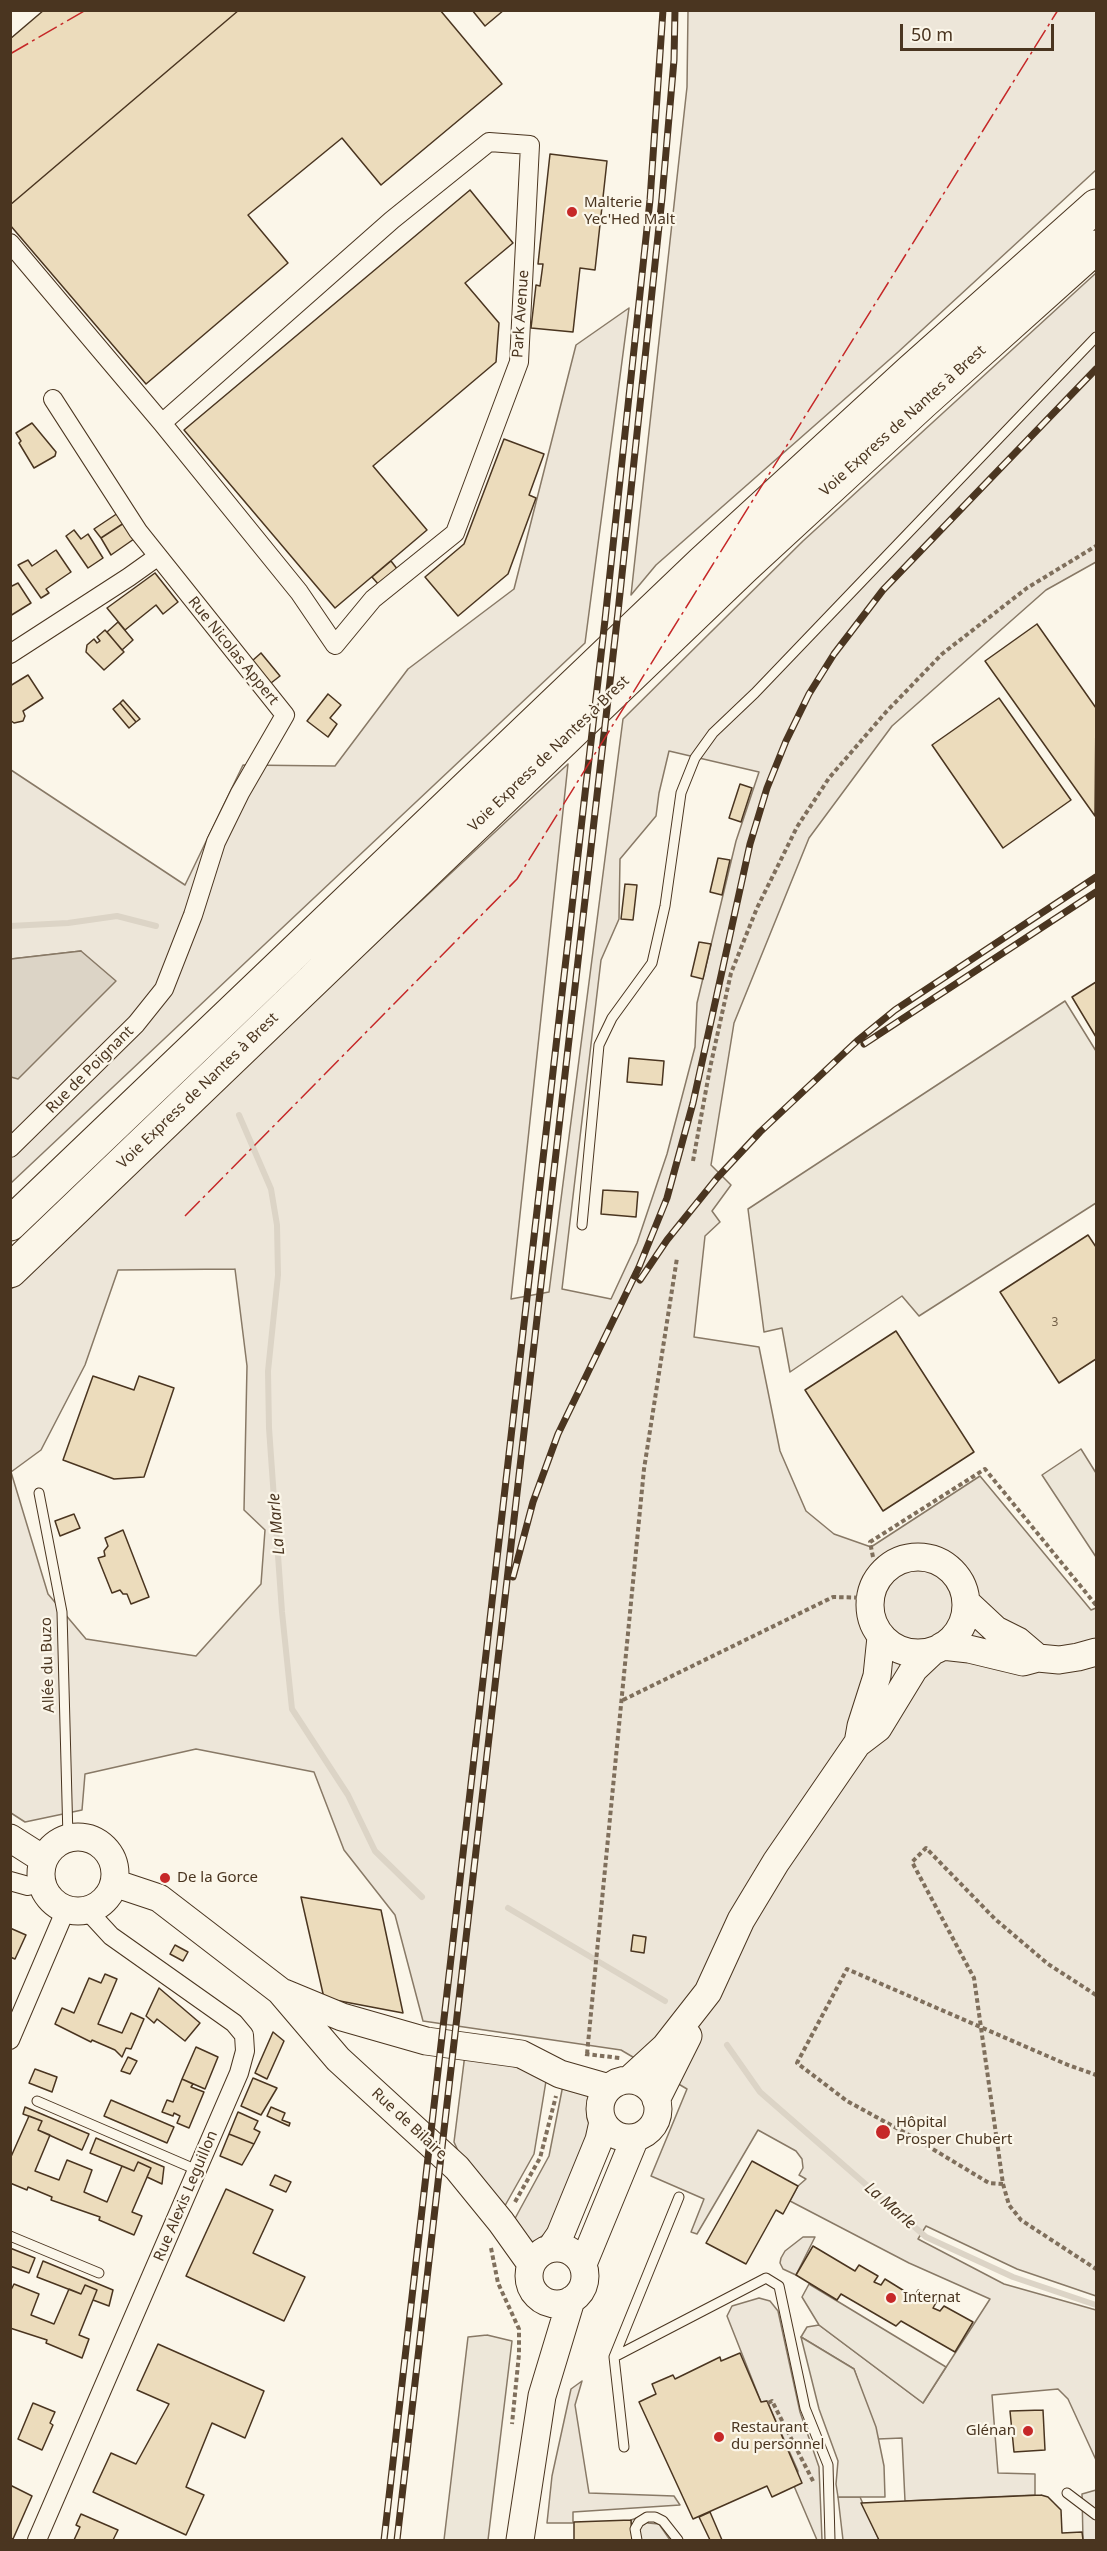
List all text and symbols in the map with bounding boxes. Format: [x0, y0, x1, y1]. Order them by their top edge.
scale bar [903, 12, 1058, 50]
text: 50 m [911, 22, 953, 46]
place label: Malterie Yec'Hed Malt [584, 194, 675, 229]
marker: Malterie Yec'Hed Malt [565, 205, 579, 219]
street label: Park Avenue [509, 269, 533, 359]
street label: Voie Express de Nantes à Brest [816, 342, 990, 500]
street label: Rue Nicolas Appert [184, 593, 282, 709]
street label: Voie Express de Nantes à Brest [465, 672, 633, 836]
street label: Voie Express de Nantes à Brest [114, 1009, 282, 1173]
street label: Rue de Poignant [43, 1023, 137, 1117]
house number: 3 [1052, 1316, 1058, 1330]
water label: La Marle [265, 1492, 289, 1556]
street label: Allée du Buzo [37, 1617, 59, 1713]
place label: De la Gorce [177, 1869, 258, 1887]
marker: De la Gorce [158, 1871, 172, 1885]
street label: Rue de Bilaire [368, 2084, 450, 2164]
place label: Hôpital Prosper Chubert [896, 2114, 1012, 2149]
marker: Hôpital Prosper Chubert [874, 2123, 892, 2141]
street label: Rue Alexis Leguillon [150, 2128, 222, 2264]
water label: La Marle [860, 2178, 920, 2234]
place label: Internat [903, 2289, 961, 2307]
marker: Internat [884, 2291, 898, 2305]
place label: Restaurant du personnel [731, 2419, 824, 2454]
place label: Glénan [966, 2422, 1016, 2440]
marker: Glénan [1021, 2424, 1035, 2438]
marker: Restaurant du personnel [712, 2430, 726, 2444]

